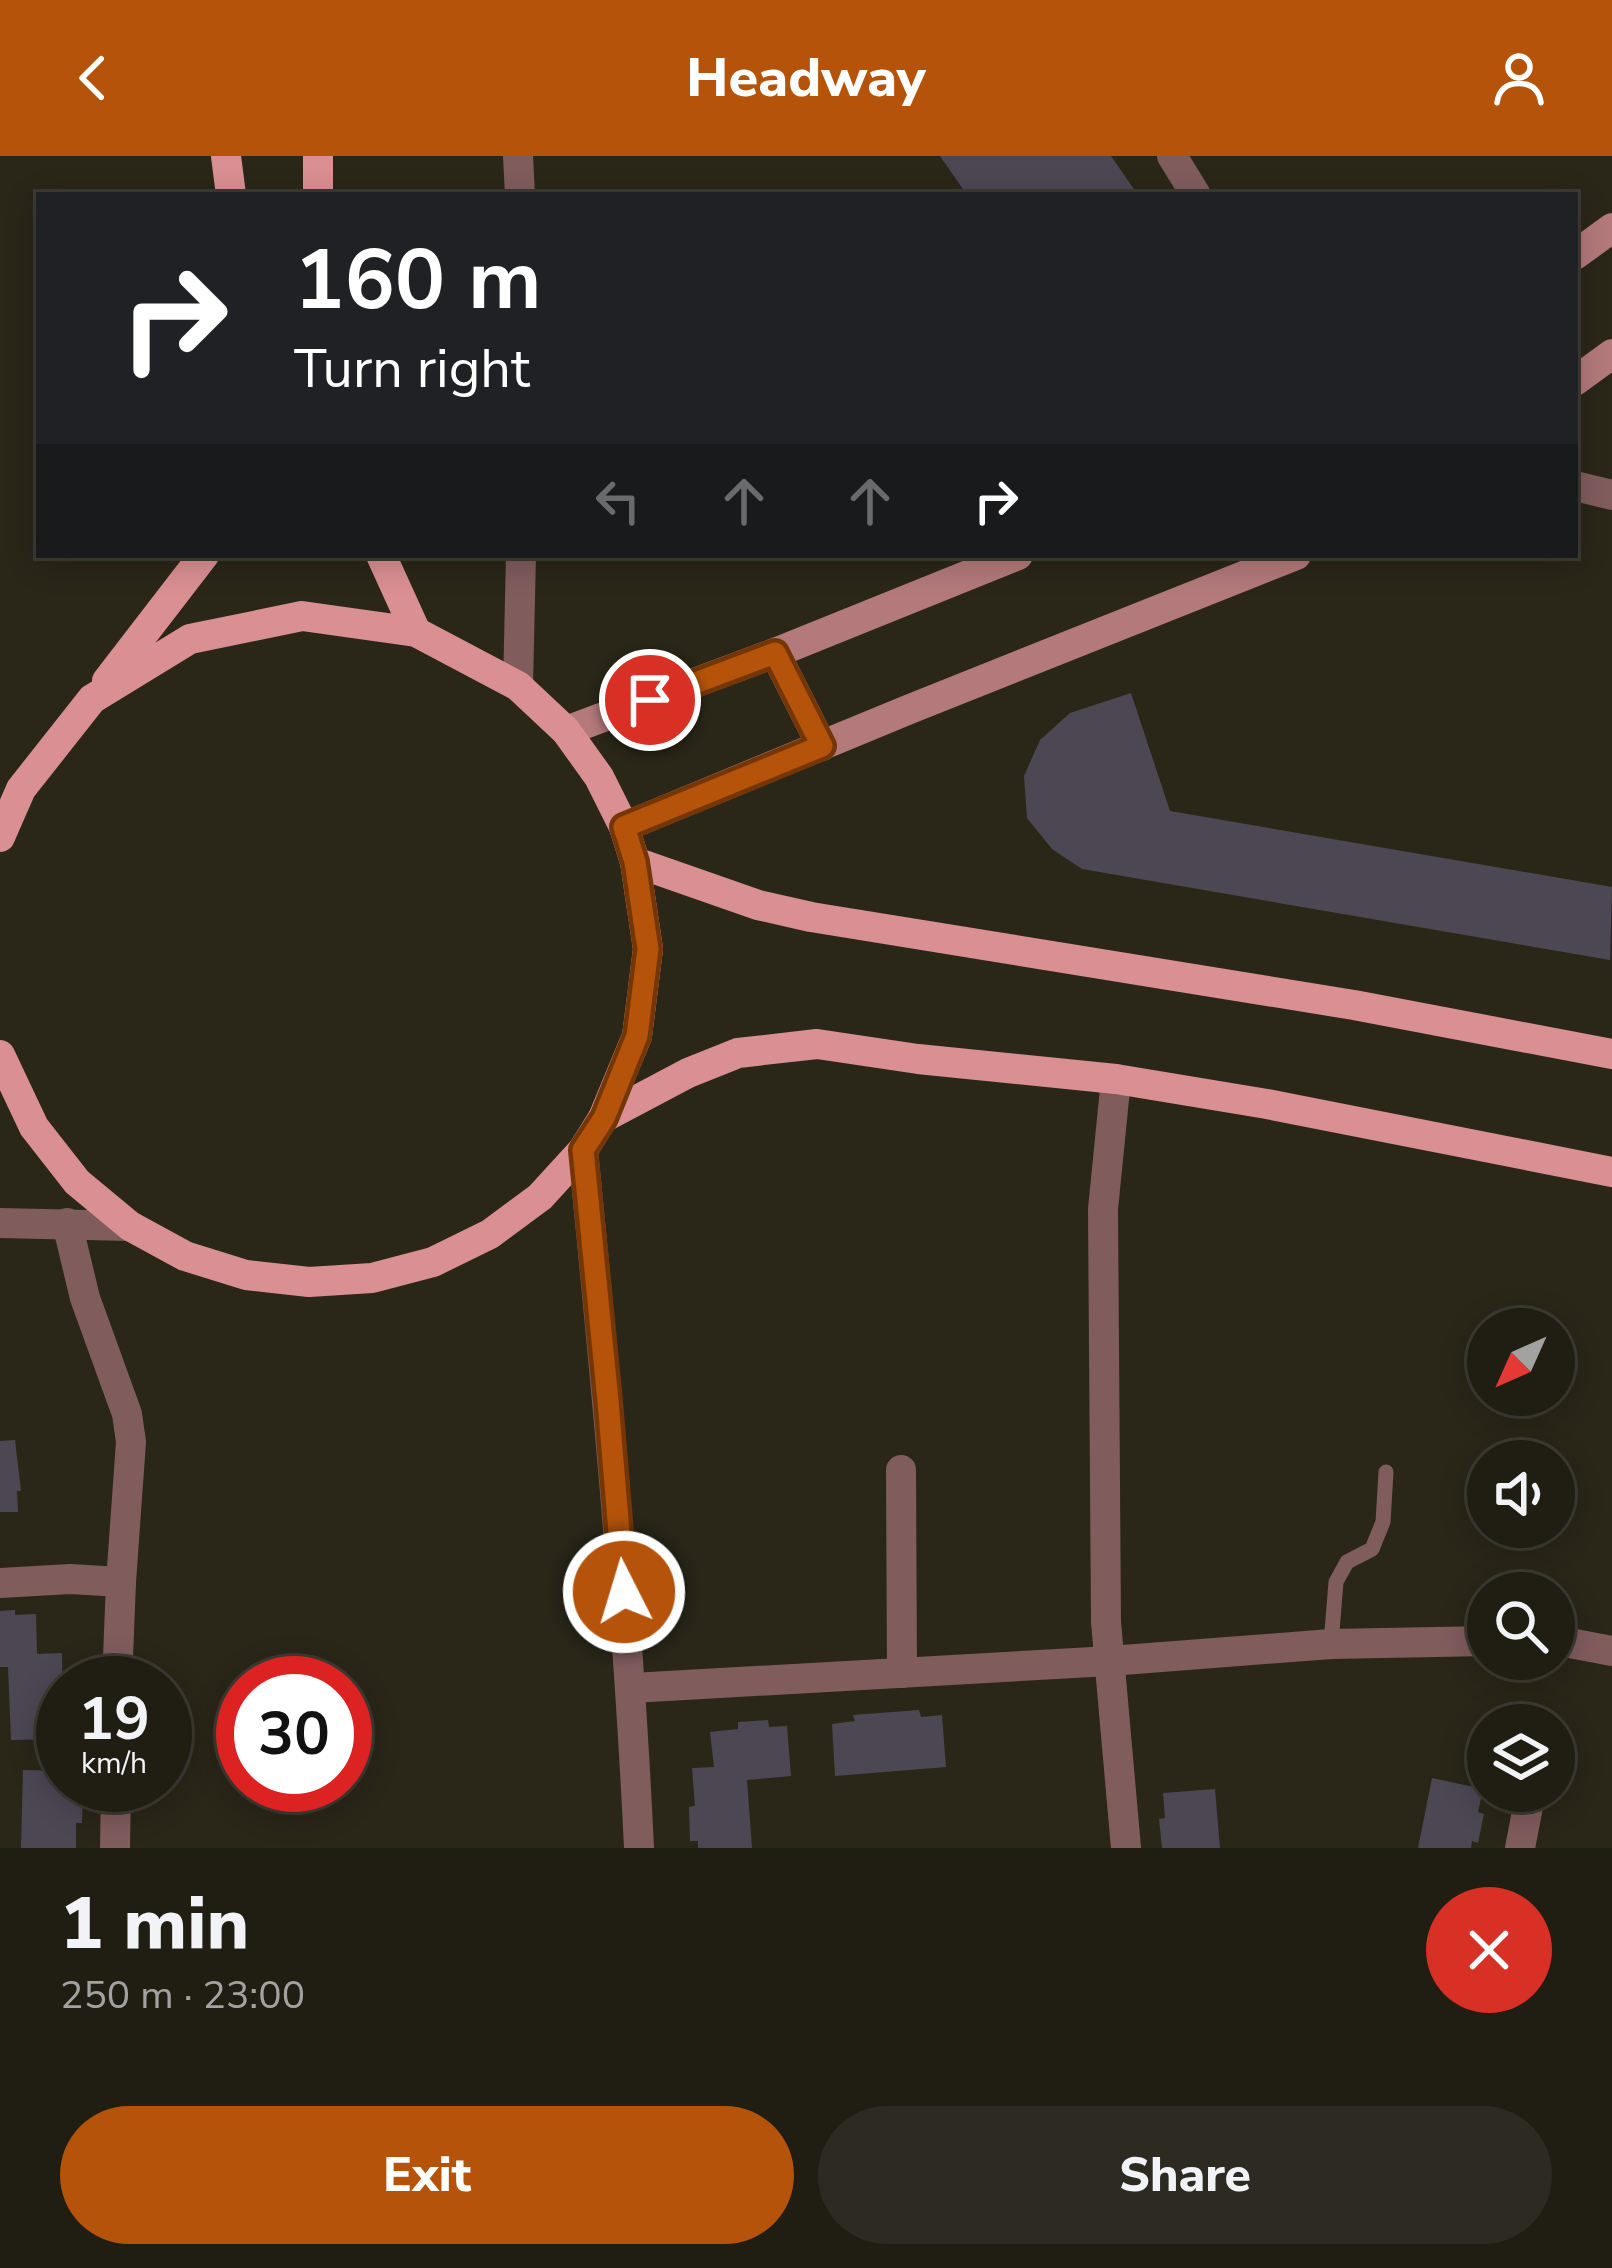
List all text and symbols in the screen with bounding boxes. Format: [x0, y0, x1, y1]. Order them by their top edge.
text: Headway [686, 41, 926, 115]
icon: back [60, 45, 126, 111]
icon: person [1486, 45, 1552, 111]
text: 160 m [294, 223, 542, 338]
icon: right [96, 240, 252, 396]
text: Turn right [294, 332, 530, 406]
icon: left [585, 468, 651, 534]
icon: ahead [711, 468, 777, 534]
icon: ahead [837, 468, 903, 534]
icon: right [963, 468, 1029, 534]
pin [599, 649, 701, 751]
icon: arrive [617, 667, 683, 733]
north arrow [1467, 1308, 1575, 1416]
map controls [1467, 1308, 1575, 1812]
button: sound [1467, 1440, 1575, 1548]
position arrow [561, 1529, 687, 1655]
button: search [1467, 1572, 1575, 1680]
speed limit sign: 30 [216, 1656, 372, 1812]
text: 19 [78, 1678, 150, 1760]
button: layers [1467, 1704, 1575, 1812]
text: km/h [81, 1743, 147, 1784]
text: 1 min [60, 1875, 249, 1973]
button: close [1426, 1887, 1552, 2013]
text: 250 m · 23:00 [60, 1969, 305, 2022]
button: Exit [60, 2106, 794, 2244]
button: Share [818, 2106, 1552, 2244]

